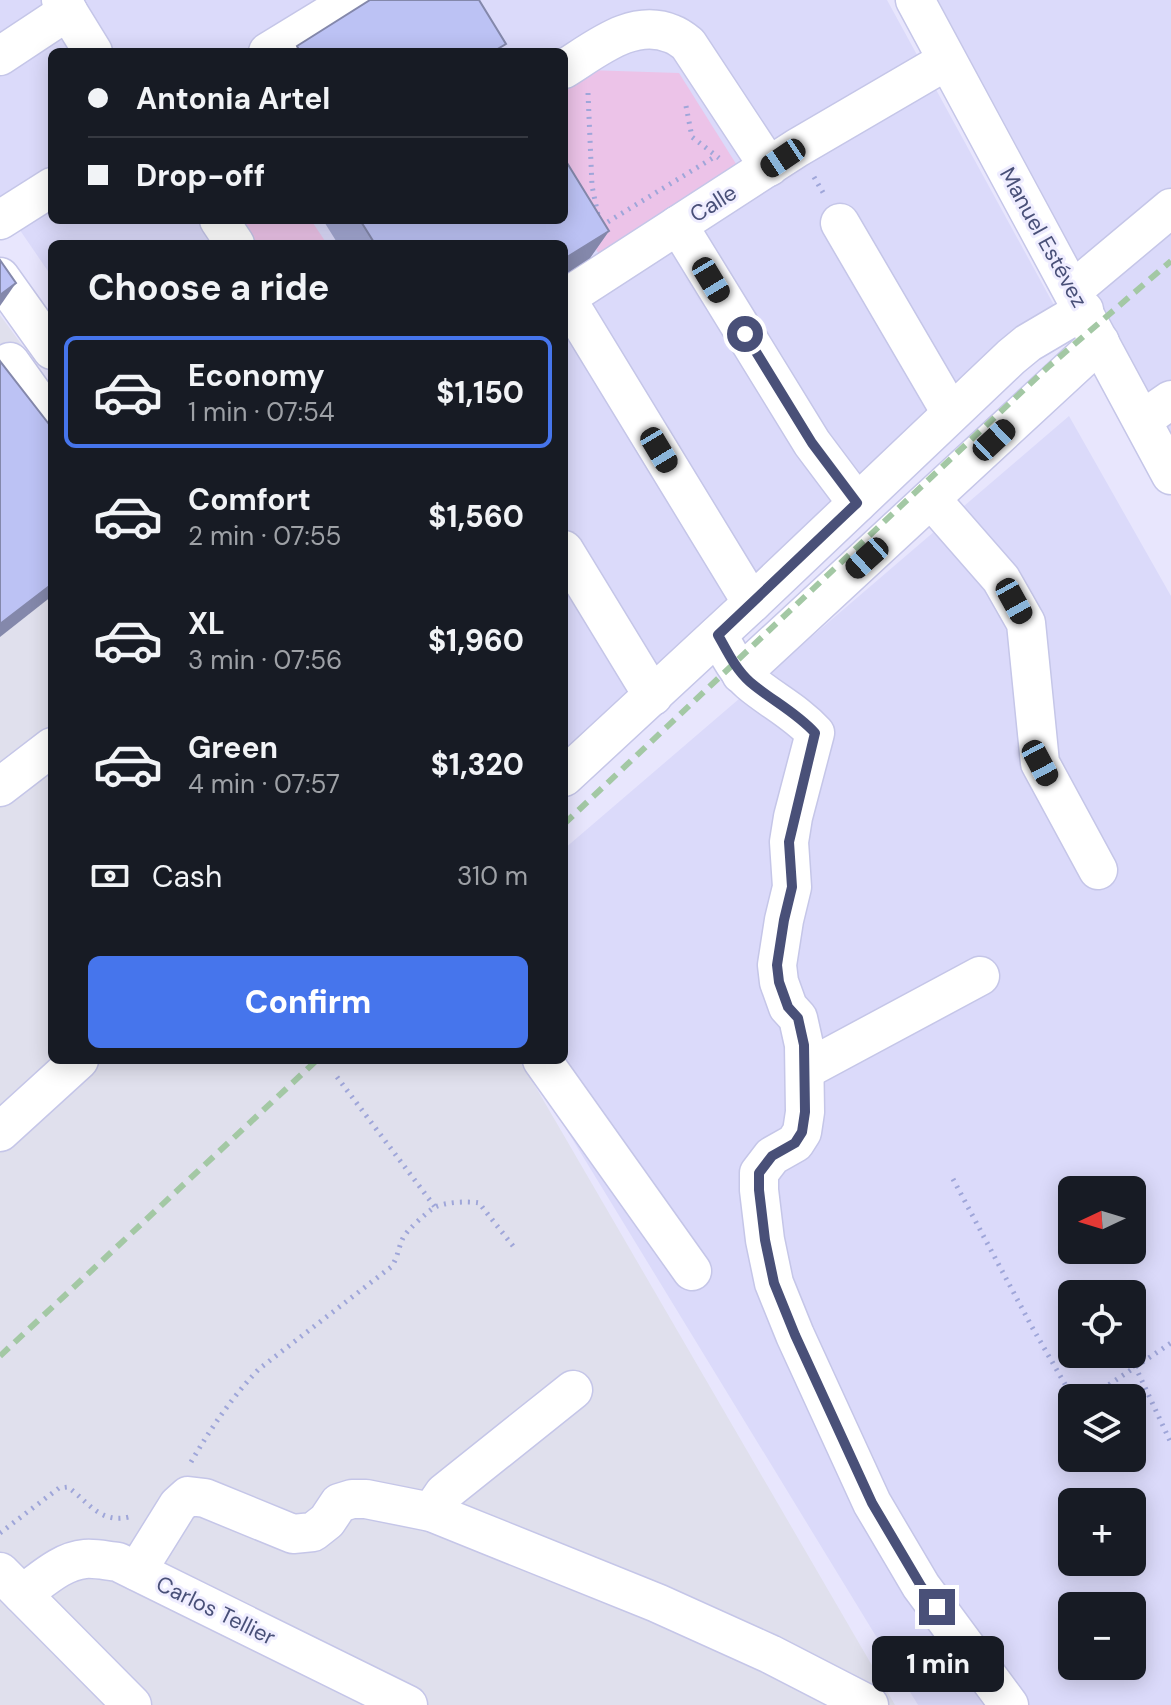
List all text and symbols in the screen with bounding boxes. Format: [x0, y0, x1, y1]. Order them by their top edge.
text: Antonia Artel [136, 79, 330, 118]
car [756, 135, 810, 181]
text: Drop-off [136, 156, 265, 195]
street label: Manuel Estévez [993, 162, 1094, 312]
street label: Calle [684, 178, 742, 229]
car [688, 253, 734, 307]
text: Choose a ride [88, 264, 329, 311]
route start [727, 316, 763, 352]
icon: car [92, 356, 164, 428]
text: Economy [188, 356, 325, 395]
text: $1,150 [436, 373, 524, 412]
text: 1 min · 07:54 [188, 395, 335, 429]
car [968, 415, 1020, 465]
car [636, 423, 682, 477]
icon: car [92, 480, 164, 552]
text: Comfort [188, 480, 311, 519]
text: $1,560 [428, 497, 524, 536]
text: 2 min · 07:55 [188, 519, 341, 553]
car [841, 533, 893, 583]
car [992, 574, 1036, 628]
icon: car [92, 604, 164, 676]
text: XL [188, 604, 225, 643]
text: $1,960 [428, 621, 524, 660]
text: 3 min · 07:56 [188, 643, 342, 677]
icon: car [92, 728, 164, 800]
text: Green [188, 728, 278, 767]
car [1018, 736, 1062, 790]
text: $1,320 [431, 745, 524, 784]
text: 4 min · 07:57 [188, 767, 340, 801]
icon: cash [88, 854, 132, 898]
text: Cash [152, 857, 222, 896]
text: 310 m [457, 859, 528, 893]
button: Confirm [88, 956, 528, 1048]
north arrow [1058, 1176, 1146, 1264]
map controls [1058, 1176, 1146, 1680]
button: locate [1058, 1280, 1146, 1368]
button: layers [1058, 1384, 1146, 1472]
button: + [1058, 1488, 1146, 1576]
street label: Carlos Tellier [151, 1569, 280, 1652]
route end [919, 1589, 955, 1625]
button: − [1058, 1592, 1146, 1680]
callout: 1 min [871, 1635, 1003, 1691]
text: 1 min [906, 1647, 970, 1681]

